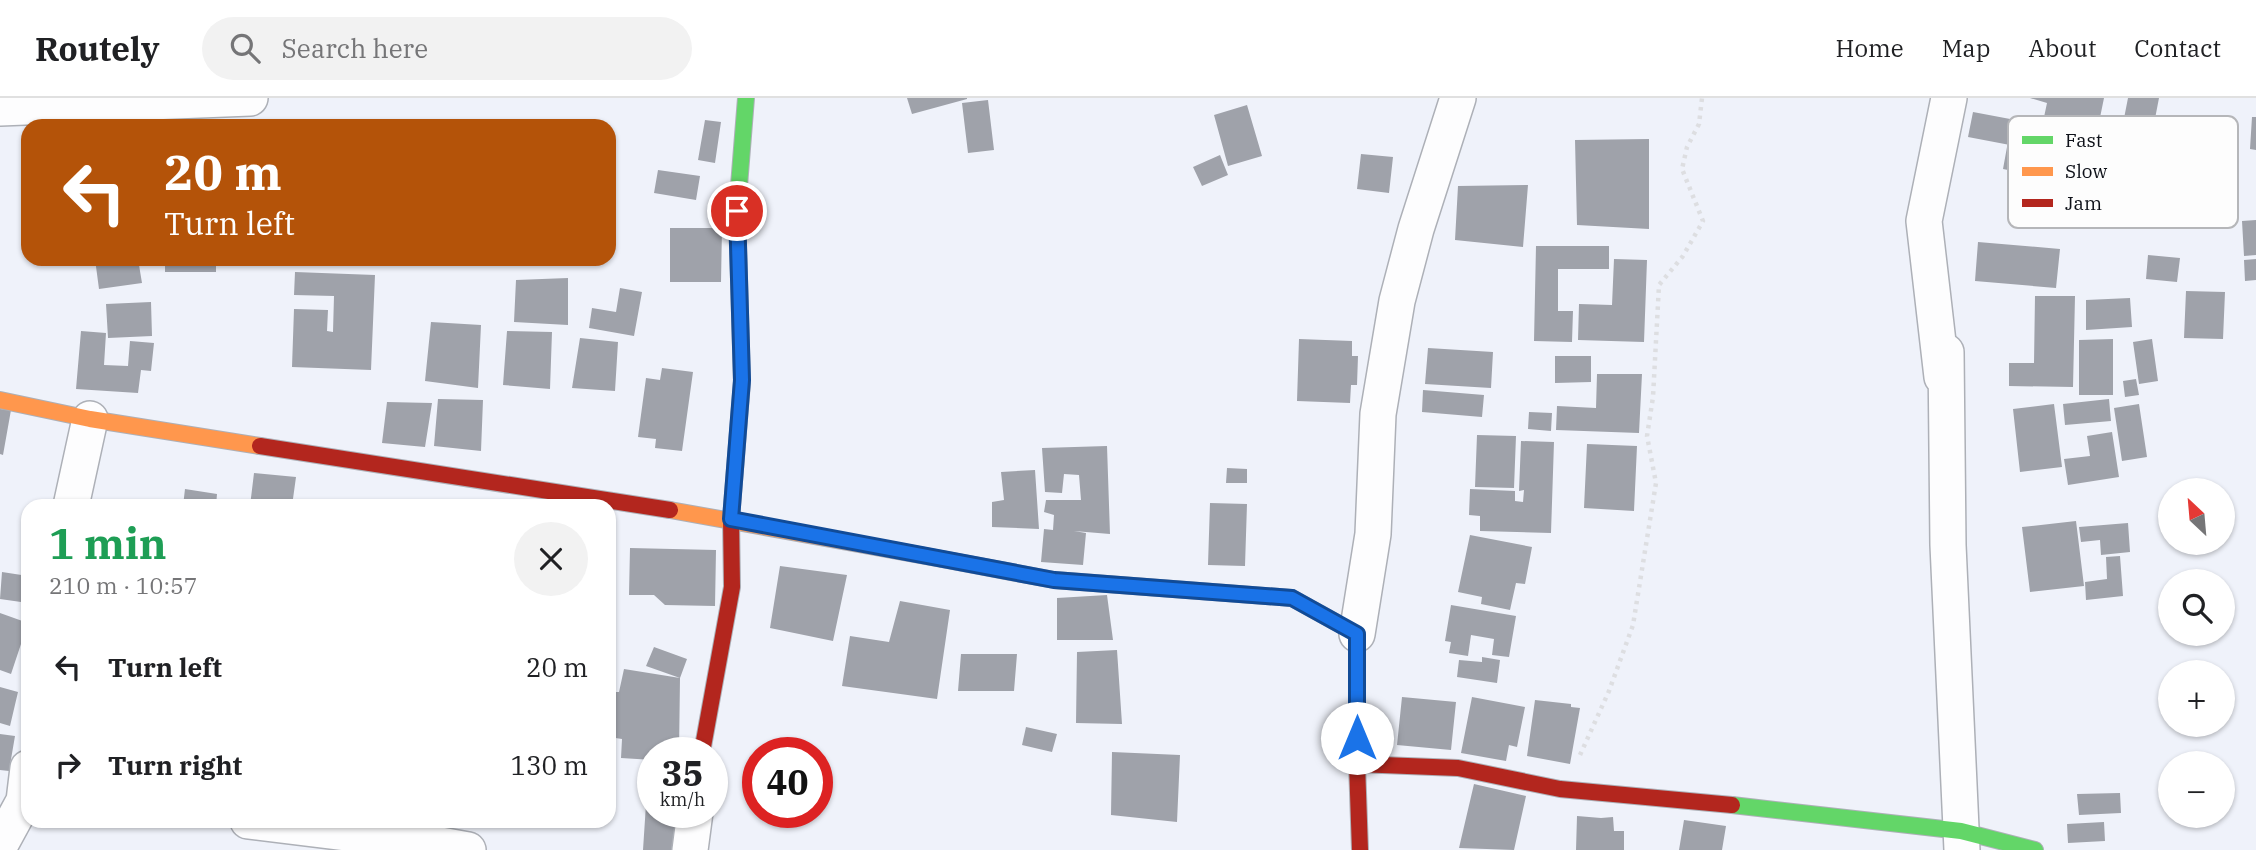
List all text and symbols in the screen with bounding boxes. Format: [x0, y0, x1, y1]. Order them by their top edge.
search box [202, 17, 692, 80]
text: Routely [35, 27, 160, 70]
icon: search [226, 29, 264, 67]
text: Search here [282, 31, 428, 65]
text: Home [1836, 32, 1904, 64]
text: Map [1942, 32, 1990, 64]
text: About [2028, 32, 2096, 64]
text: Contact [2134, 32, 2221, 64]
legend [2008, 116, 2238, 228]
text: Fast [2065, 128, 2103, 152]
text: 20 m [164, 140, 282, 203]
icon: left [49, 147, 140, 238]
text: Slow [2065, 159, 2107, 183]
pin [707, 181, 767, 241]
text: Jam [2065, 191, 2102, 215]
icon: arrive [718, 192, 756, 230]
text: Turn left [164, 202, 295, 244]
north arrow [2158, 478, 2235, 555]
map controls [2158, 478, 2235, 828]
text: 1 min [49, 516, 167, 571]
button: close [514, 522, 588, 596]
button: search [2158, 569, 2235, 646]
text: 210 m · 10:57 [49, 570, 198, 600]
icon: left [49, 648, 87, 686]
text: Turn left [108, 650, 222, 684]
text: 20 m [526, 650, 588, 684]
button: + [2158, 660, 2235, 737]
position arrow [1320, 701, 1394, 775]
speed limit sign: 40 [742, 737, 833, 828]
icon: right [49, 746, 87, 784]
text: Turn right [108, 748, 242, 782]
text: 130 m [510, 748, 588, 782]
text: 35 [661, 750, 704, 796]
button: − [2158, 751, 2235, 828]
text: km/h [660, 788, 705, 811]

